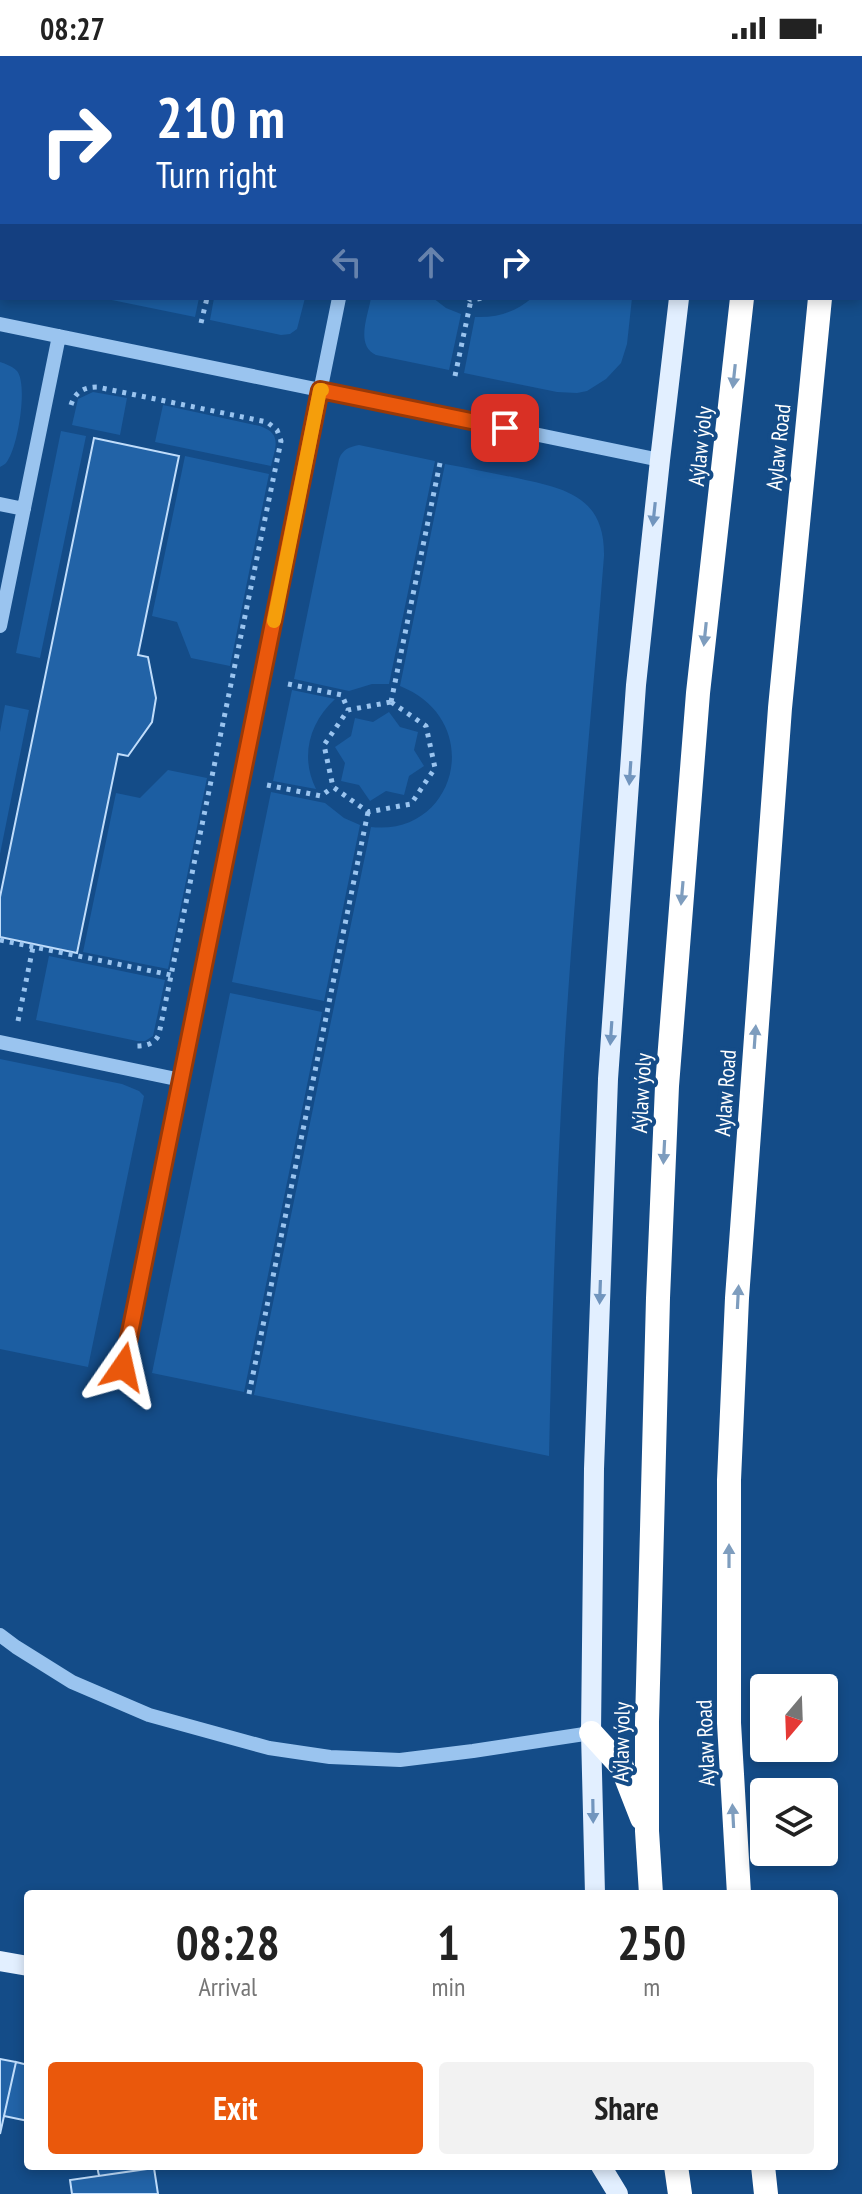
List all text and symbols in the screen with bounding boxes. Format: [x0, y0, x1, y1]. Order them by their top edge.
text: 08:27 [40, 9, 105, 48]
text: 210 m [156, 81, 285, 153]
icon: right [24, 88, 128, 192]
text: Turn right [156, 151, 277, 198]
icon: left [325, 240, 369, 284]
icon: ahead [409, 240, 453, 284]
icon: right [493, 240, 537, 284]
one-way arrow [727, 363, 740, 388]
pin [471, 394, 539, 462]
street label: Aylaw Road [760, 402, 796, 492]
street label: Aýlaw ýoly [682, 404, 718, 487]
icon: arrive [483, 406, 527, 450]
one-way arrow [647, 502, 660, 527]
one-way arrow [698, 622, 711, 647]
one-way arrow [623, 761, 636, 786]
one-way arrow [676, 881, 689, 906]
one-way arrow [604, 1021, 617, 1046]
one-way arrow [749, 1024, 762, 1049]
street label: Aylaw Road [708, 1049, 742, 1137]
street label: Aýlaw ýoly [625, 1051, 657, 1134]
one-way arrow [657, 1140, 670, 1165]
one-way arrow [594, 1280, 607, 1305]
one-way arrow [731, 1284, 744, 1309]
position arrow [81, 1325, 165, 1409]
one-way arrow [723, 1543, 735, 1568]
north arrow [750, 1674, 838, 1762]
map controls [750, 1674, 838, 1866]
street label: Aylaw Road [689, 1699, 721, 1787]
street label: Aýlaw ýoly [606, 1701, 636, 1782]
button: layers [750, 1778, 838, 1866]
one-way arrow [586, 1799, 599, 1824]
one-way arrow [727, 1803, 740, 1828]
text: 08:28 [176, 1911, 280, 1973]
text: 1 [437, 1911, 460, 1973]
text: 250 [617, 1911, 686, 1973]
text: Arrival [198, 1970, 257, 2003]
text: min [431, 1970, 465, 2003]
text: m [643, 1970, 660, 2003]
button: Exit [48, 2062, 423, 2154]
button: Share [439, 2062, 814, 2154]

